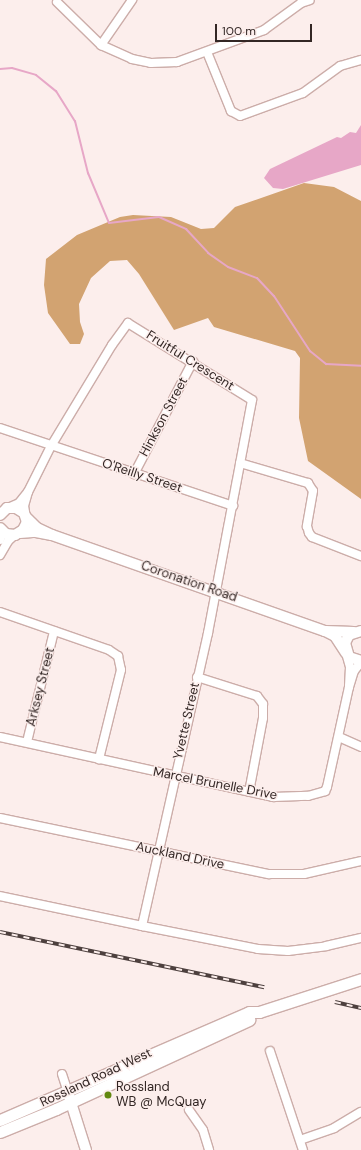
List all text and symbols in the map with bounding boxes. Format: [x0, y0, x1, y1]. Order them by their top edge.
scale bar [217, 16, 314, 42]
text: 100 m [222, 23, 256, 39]
street label: Fruitful Crescent [143, 328, 237, 394]
street label: Hinkson Street [137, 375, 191, 459]
street label: O'Reilly Street [100, 456, 184, 496]
street label: Coronation Road [139, 558, 239, 606]
street label: Arksey Street [24, 646, 58, 728]
street label: Yvette Street [171, 681, 203, 761]
street label: Marcel Brunelle Drive [152, 764, 278, 804]
street label: Auckland Drive [134, 839, 226, 873]
street label: Rossland Road West [38, 1045, 154, 1111]
place label: Rossland WB @ McQuay [116, 1080, 206, 1111]
marker: Rossland WB @ McQuay [103, 1090, 113, 1100]

